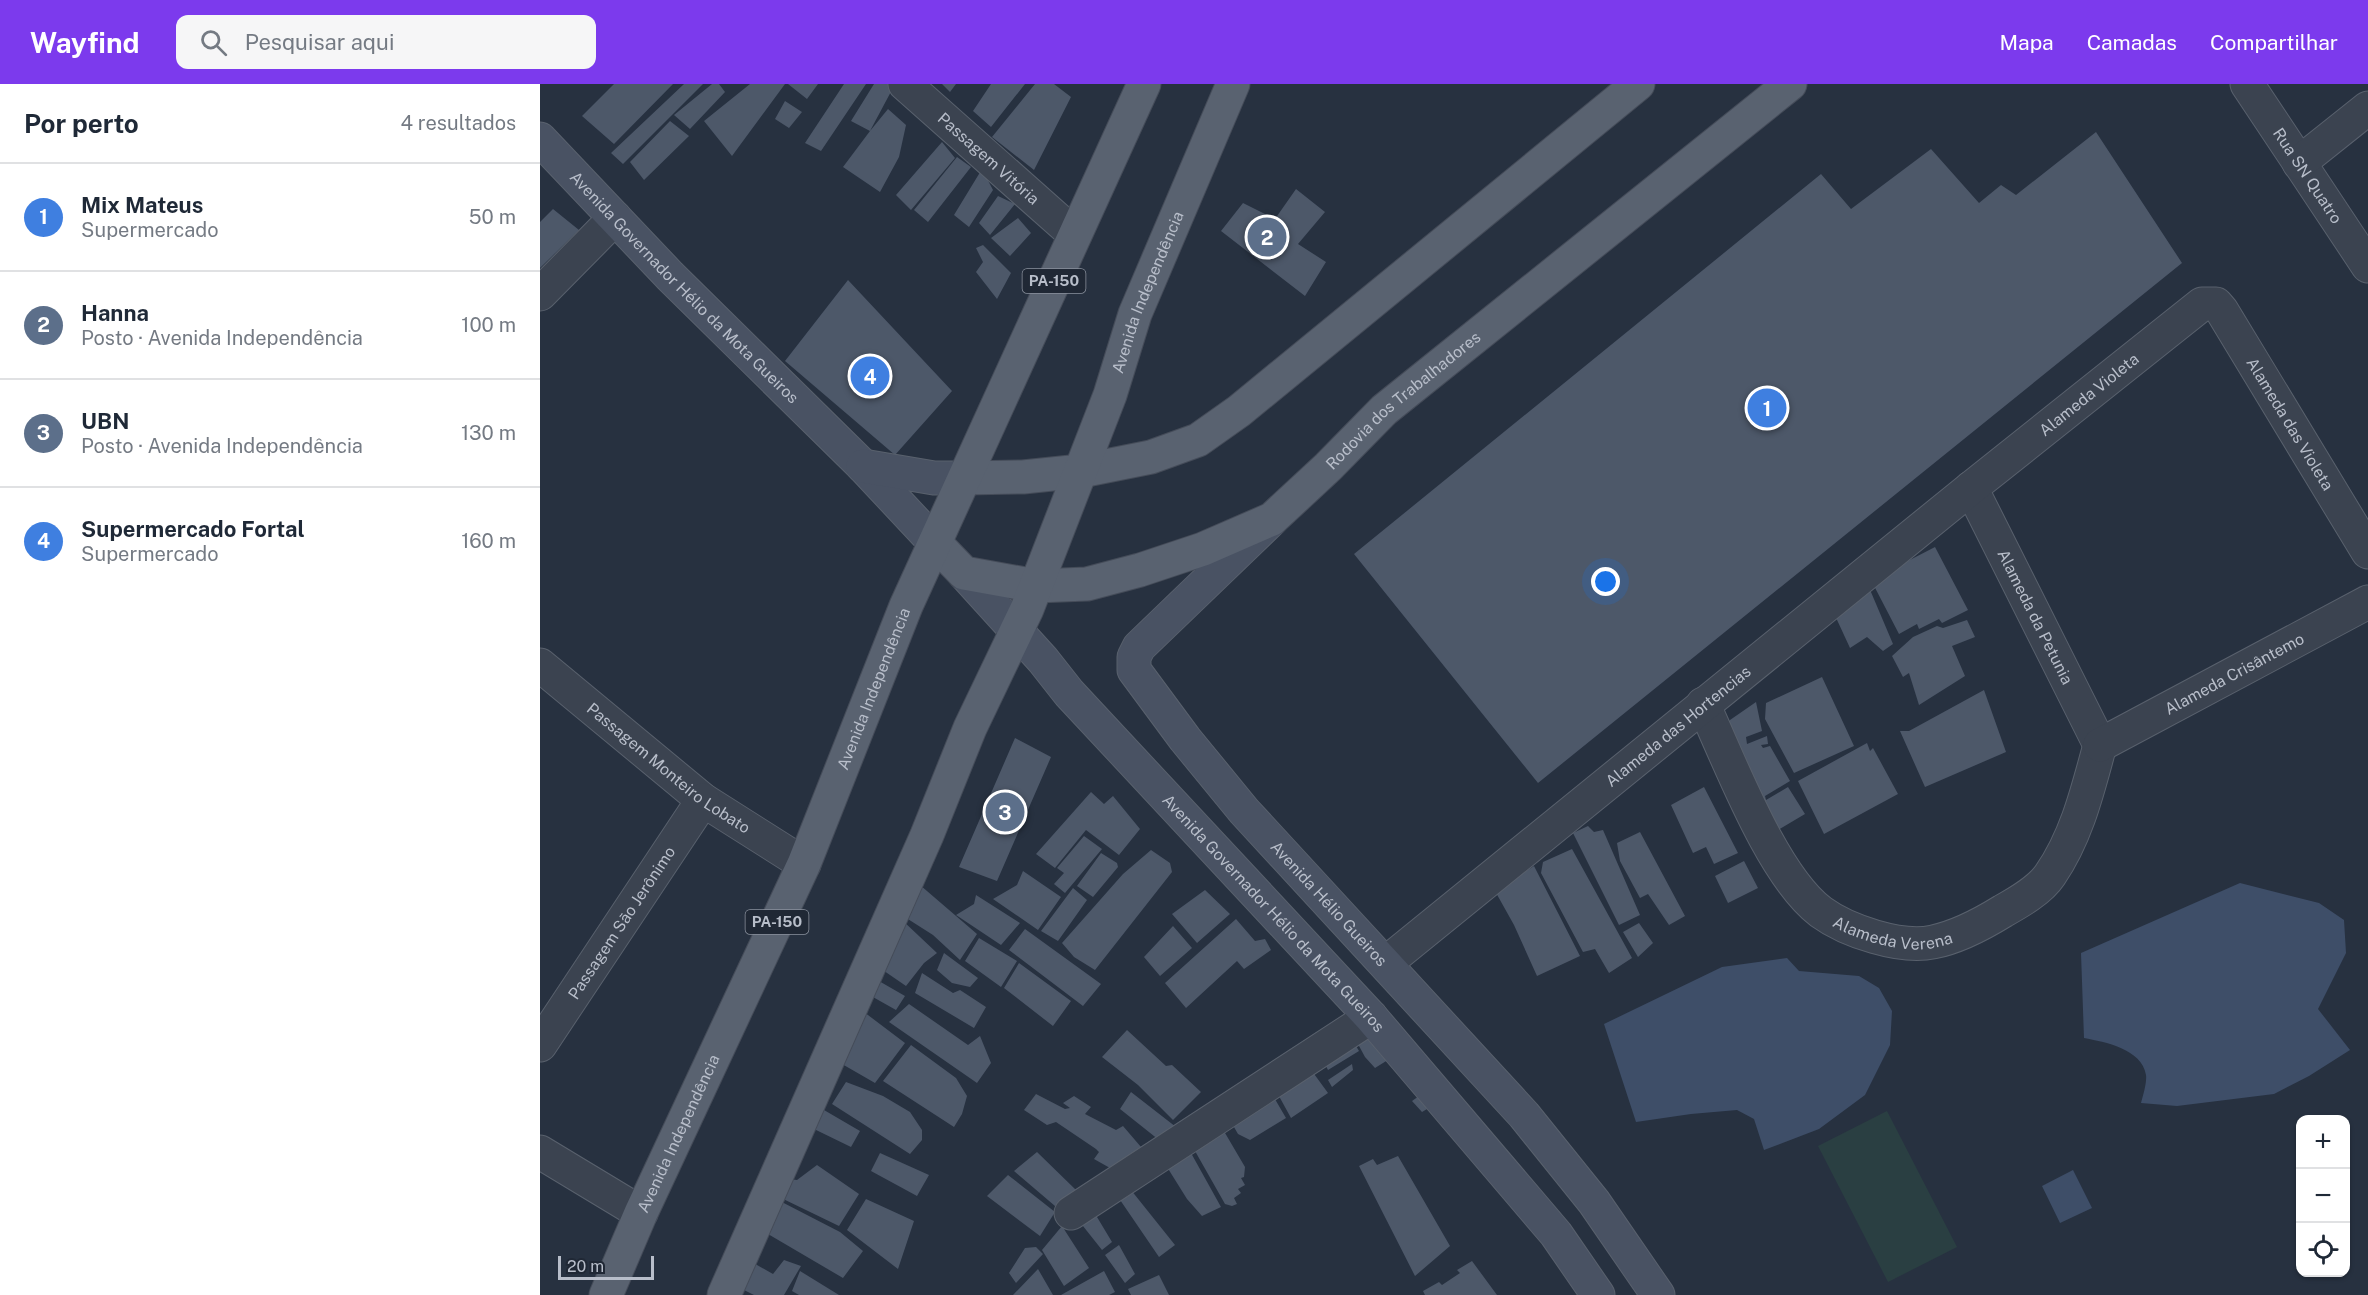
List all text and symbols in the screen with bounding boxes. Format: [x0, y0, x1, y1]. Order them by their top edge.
search box [176, 15, 596, 69]
text: Wayfind [30, 26, 140, 59]
icon: search [197, 26, 230, 59]
text: Pesquisar aqui [245, 29, 394, 55]
text: Mapa [2000, 30, 2054, 55]
text: Camadas [2087, 30, 2177, 55]
text: Compartilhar [2210, 30, 2338, 55]
text: Por perto [24, 108, 139, 139]
street label: Passagem Vitória [934, 109, 1043, 209]
text: 4 resultados [400, 111, 516, 135]
street label: Rua SN Quatro [2269, 125, 2346, 227]
street label: Avenida Governador Hélio da Mota Gueiros [566, 168, 802, 407]
text: Mix Mateus [81, 192, 203, 218]
text: 1 [39, 205, 48, 229]
text: 50 m [469, 205, 516, 229]
street label: Avenida Independência [1108, 208, 1188, 376]
pin: 2 [1248, 214, 1286, 260]
text: Supermercado [81, 218, 219, 242]
road number: PA-150 [1022, 269, 1086, 293]
text: Hanna [81, 300, 149, 326]
text: 2 [37, 313, 50, 337]
text: 100 m [461, 313, 516, 337]
text: Posto · Avenida Independência [81, 326, 363, 350]
street label: Rodovia dos Trabalhadores [1322, 327, 1484, 474]
street label: Alameda Violeta [2035, 349, 2143, 440]
pin: 4 [850, 354, 890, 398]
street label: Alameda das Violeta [2242, 354, 2337, 494]
pin: 1 [1748, 386, 1786, 430]
text: UBN [81, 408, 130, 434]
text: 3 [37, 421, 50, 445]
text: 130 m [461, 421, 516, 445]
text: Posto · Avenida Independência [81, 434, 363, 458]
text: Supermercado Fortal [81, 516, 305, 542]
text: 4 [37, 529, 50, 553]
text: 160 m [461, 529, 516, 553]
text: Supermercado [81, 542, 219, 566]
street label: Alameda da Petunia [1993, 546, 2077, 688]
your location [1591, 567, 1620, 596]
street label: Avenida Independência [833, 605, 914, 772]
street label: Alameda Crisântemo [2161, 629, 2307, 719]
street label: Alameda das Hortencias [1602, 662, 1755, 791]
street label: Passagem Monteiro Lobato [583, 699, 754, 837]
pin: 3 [986, 790, 1024, 834]
street label: Avenida Governador Hélio da Mota Gueiros [1158, 790, 1388, 1036]
street label: Avenida Hélio Gueiros [1267, 837, 1391, 970]
street label: Passagem São Jerônimo [564, 843, 679, 1003]
road number: PA-150 [746, 910, 808, 934]
street label: Alameda Verena [1830, 912, 1955, 954]
street label: Avenida Independência [634, 1051, 724, 1216]
map controls [2296, 1115, 2350, 1277]
button: + [2296, 1115, 2350, 1169]
button: − [2296, 1169, 2350, 1223]
button: locate [2296, 1223, 2350, 1277]
scale bar [558, 1253, 654, 1280]
text: 20 m [567, 1257, 604, 1276]

